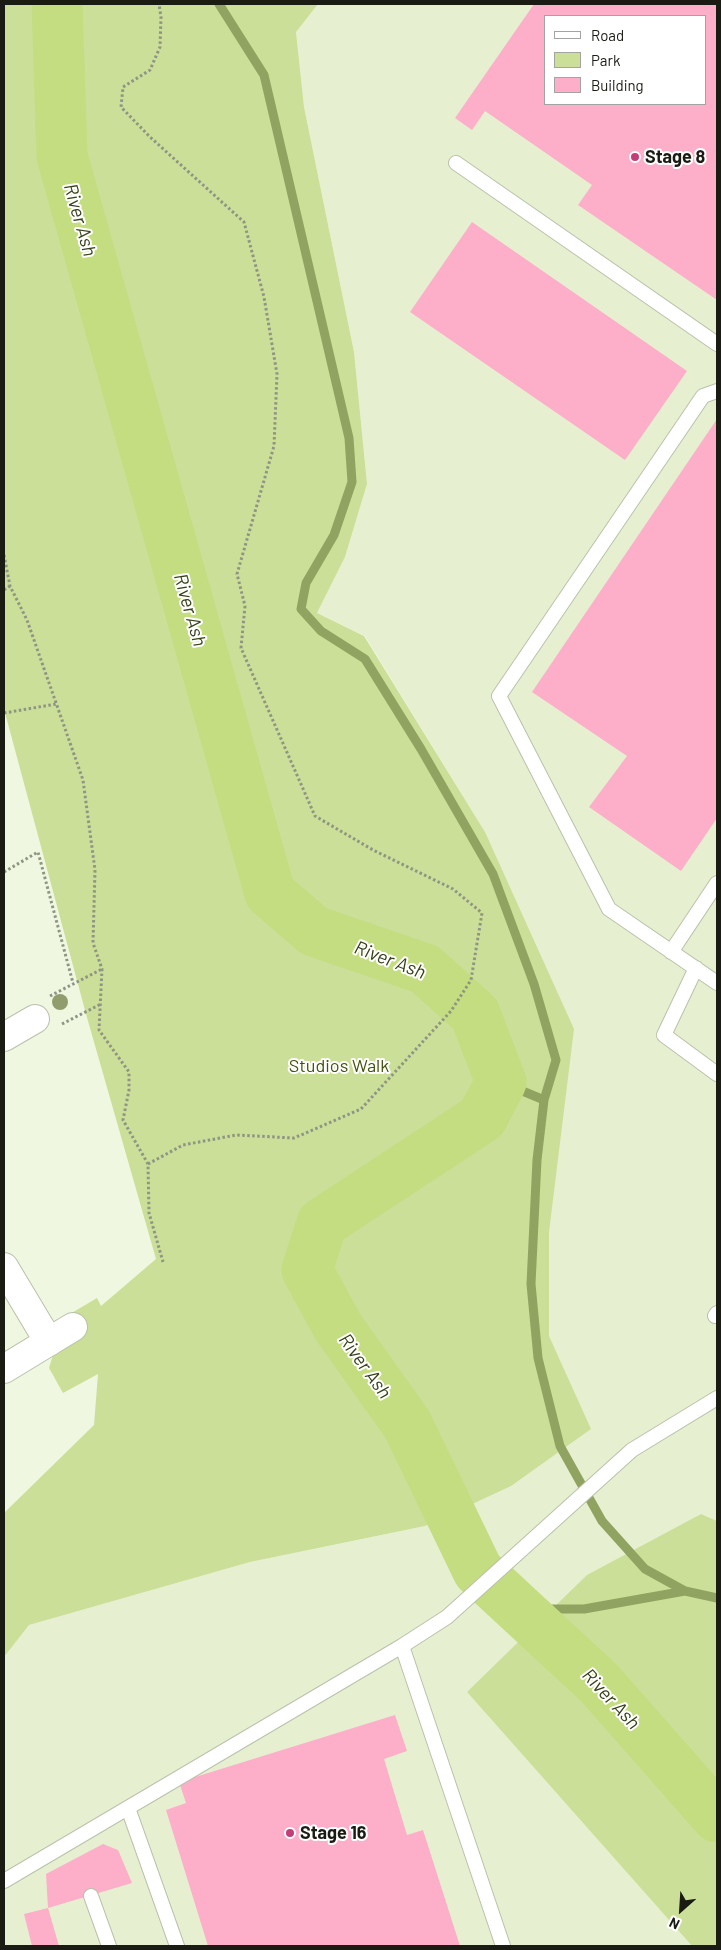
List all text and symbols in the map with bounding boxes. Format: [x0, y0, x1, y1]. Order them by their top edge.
legend [544, 15, 706, 105]
text: Road [591, 26, 624, 44]
text: Park [591, 51, 620, 69]
text: Building [591, 76, 644, 94]
place label: Stage 8 [645, 146, 705, 168]
marker: Stage 8 [629, 151, 641, 163]
water label: River Ash [59, 181, 101, 259]
water label: River Ash [169, 571, 211, 649]
water label: River Ash [351, 936, 429, 984]
park label: Studios Walk [289, 1055, 389, 1077]
water label: River Ash [334, 1329, 396, 1403]
water label: River Ash [577, 1664, 645, 1734]
place label: Stage 16 [300, 1822, 367, 1844]
marker: Stage 16 [284, 1827, 296, 1839]
north arrow [656, 1885, 706, 1935]
text: N [666, 1914, 682, 1934]

